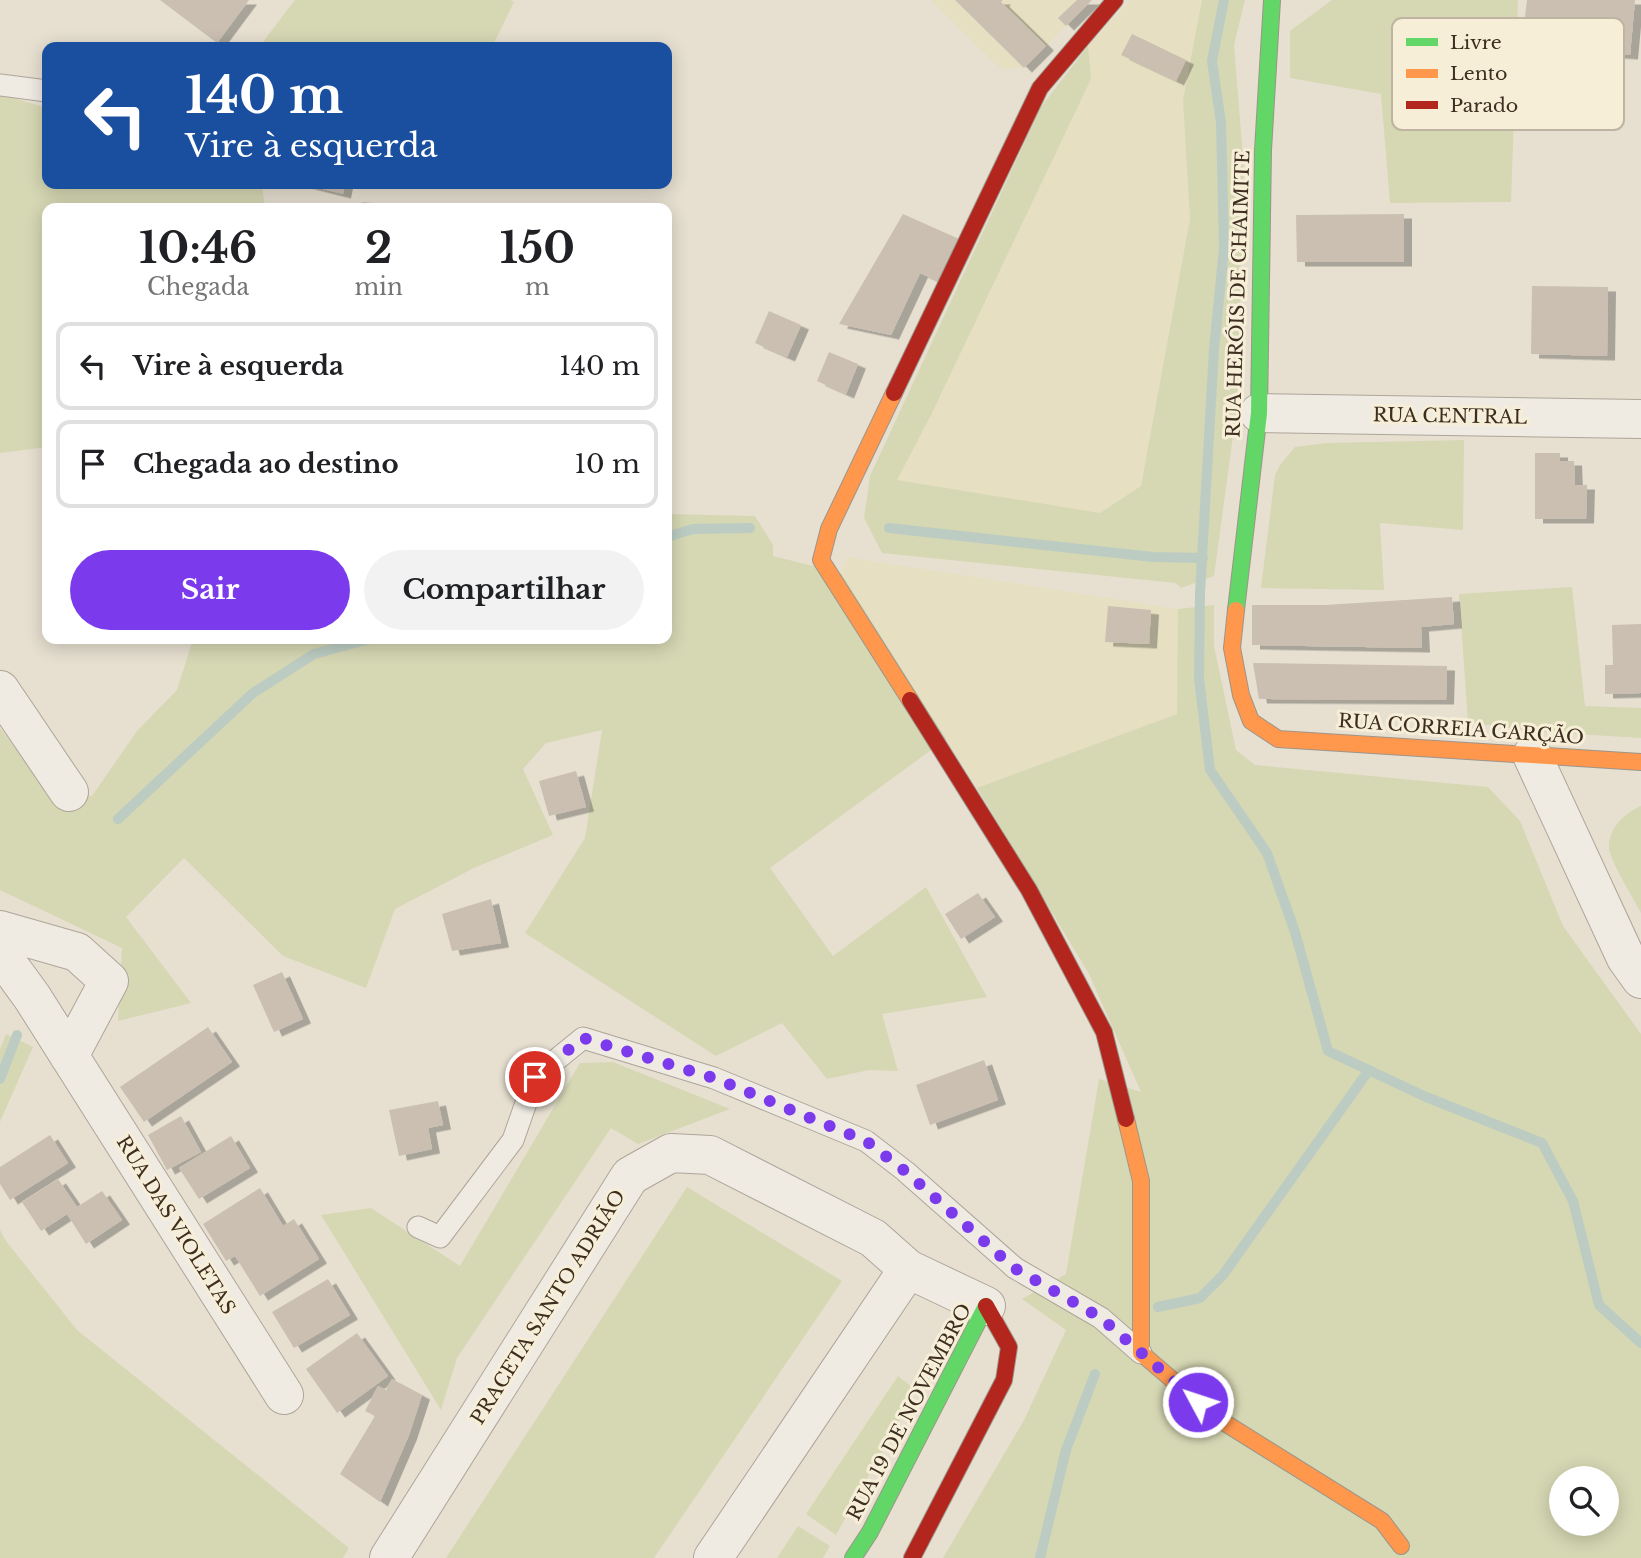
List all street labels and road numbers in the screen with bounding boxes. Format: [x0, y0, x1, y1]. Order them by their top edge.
street label: RUA HERÓIS DE CHAIMITE [1221, 150, 1255, 438]
street label: RUA CENTRAL [1373, 403, 1528, 429]
street label: RUA CORREIA GARÇÃO [1337, 708, 1585, 749]
street label: RUA DAS VIOLETAS [112, 1132, 240, 1318]
street label: PRACETA SANTO ADRIÃO [465, 1185, 630, 1429]
street label: RUA 19 DE NOVEMBRO [842, 1300, 976, 1524]

